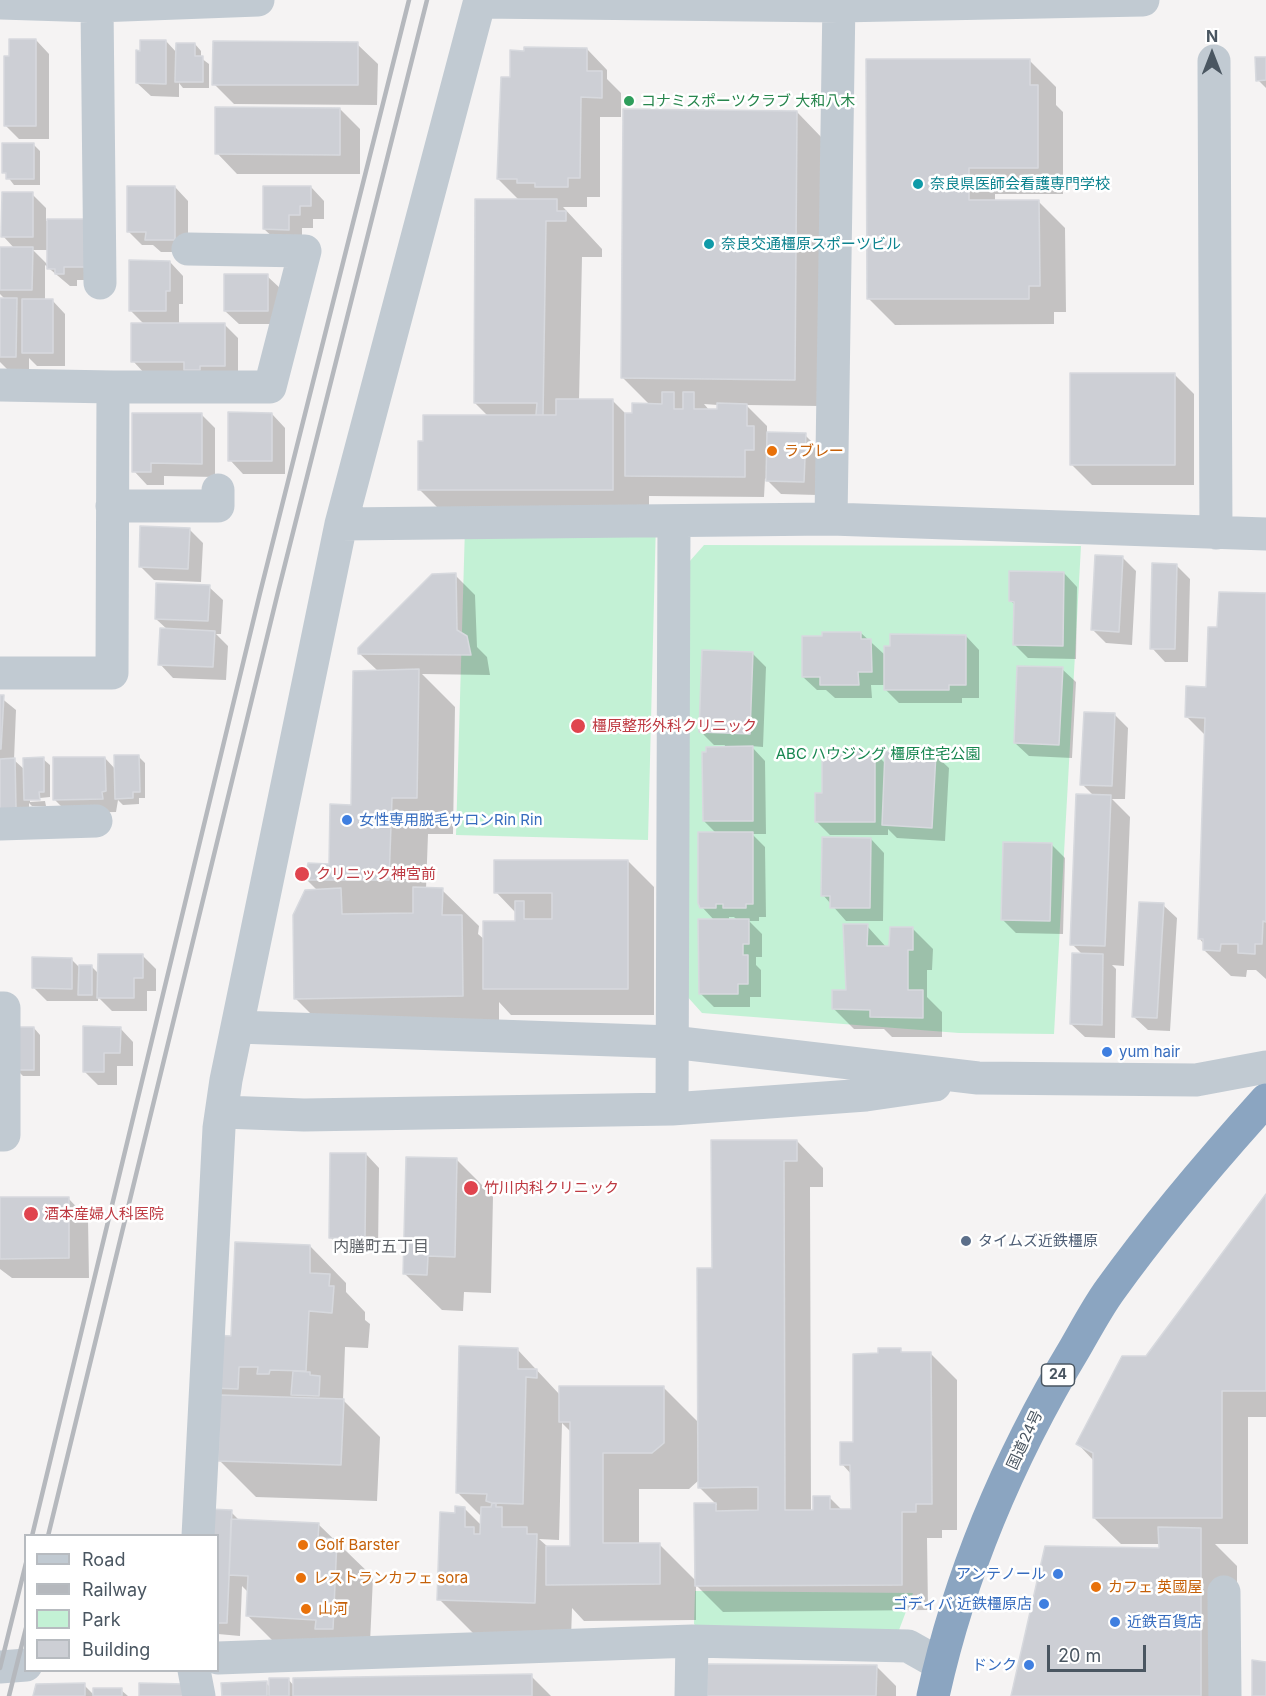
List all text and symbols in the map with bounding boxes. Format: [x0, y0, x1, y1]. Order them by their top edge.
north arrow [1182, 24, 1242, 84]
text: N [1206, 26, 1218, 46]
place label: コナミスポーツクラブ 大和八木 [641, 92, 855, 110]
marker: コナミスポーツクラブ 大和八木 [622, 94, 636, 108]
place label: 奈良県医師会看護専門学校 [930, 175, 1110, 193]
marker: 奈良県医師会看護専門学校 [911, 177, 925, 191]
place label: 奈良交通橿原スポーツビル [721, 235, 901, 253]
marker: 奈良交通橿原スポーツビル [702, 237, 716, 251]
place label: ラブレー [784, 442, 844, 460]
marker: ラブレー [765, 444, 779, 458]
marker: 橿原整形外科クリニック [569, 717, 587, 735]
place label: 橿原整形外科クリニック [592, 717, 757, 735]
park label: ABC ハウジング 橿原住宅公園 [776, 745, 980, 763]
place label: 女性専用脱毛サロンRin Rin [359, 811, 543, 829]
marker: 女性専用脱毛サロンRin Rin [340, 813, 354, 827]
marker: クリニック神宮前 [293, 865, 311, 883]
place label: クリニック神宮前 [316, 865, 436, 883]
place label: yum hair [1119, 1043, 1180, 1061]
marker: yum hair [1100, 1045, 1114, 1059]
marker: 竹川内科クリニック [462, 1179, 480, 1197]
place label: 竹川内科クリニック [484, 1179, 619, 1197]
marker: 酒本産婦人科医院 [22, 1205, 40, 1223]
place label: 酒本産婦人科医院 [44, 1205, 164, 1223]
place label: タイムズ近鉄橿原 [978, 1232, 1098, 1250]
marker: タイムズ近鉄橿原 [959, 1234, 973, 1248]
district label: 内膳町五丁目 [333, 1237, 429, 1257]
road number: 24 [1042, 1364, 1074, 1386]
street label: 国道24号 [1003, 1407, 1047, 1473]
legend [24, 1534, 219, 1672]
place label: Golf Barster [315, 1536, 400, 1554]
marker: Golf Barster [296, 1538, 310, 1552]
text: Road [82, 1549, 125, 1570]
place label: アンテノール [956, 1565, 1046, 1583]
marker: アンテノール [1051, 1567, 1065, 1581]
place label: レストランカフェ sora [313, 1569, 468, 1587]
marker: レストランカフェ sora [294, 1571, 308, 1585]
place label: カフェ 英國屋 [1108, 1578, 1202, 1596]
text: Railway [82, 1579, 147, 1600]
marker: カフェ 英國屋 [1089, 1580, 1103, 1594]
place label: ゴディバ 近鉄橿原店 [893, 1595, 1032, 1613]
marker: ゴディバ 近鉄橿原店 [1037, 1597, 1051, 1611]
place label: 山河 [318, 1600, 348, 1618]
marker: 山河 [299, 1602, 313, 1616]
text: Park [82, 1609, 121, 1630]
place label: 近鉄百貨店 [1127, 1613, 1202, 1631]
marker: 近鉄百貨店 [1108, 1615, 1122, 1629]
scale bar [1050, 1633, 1149, 1671]
text: Building [82, 1639, 150, 1660]
text: 20 m [1058, 1645, 1101, 1666]
place label: ドンク [972, 1656, 1017, 1674]
marker: ドンク [1022, 1658, 1036, 1672]

